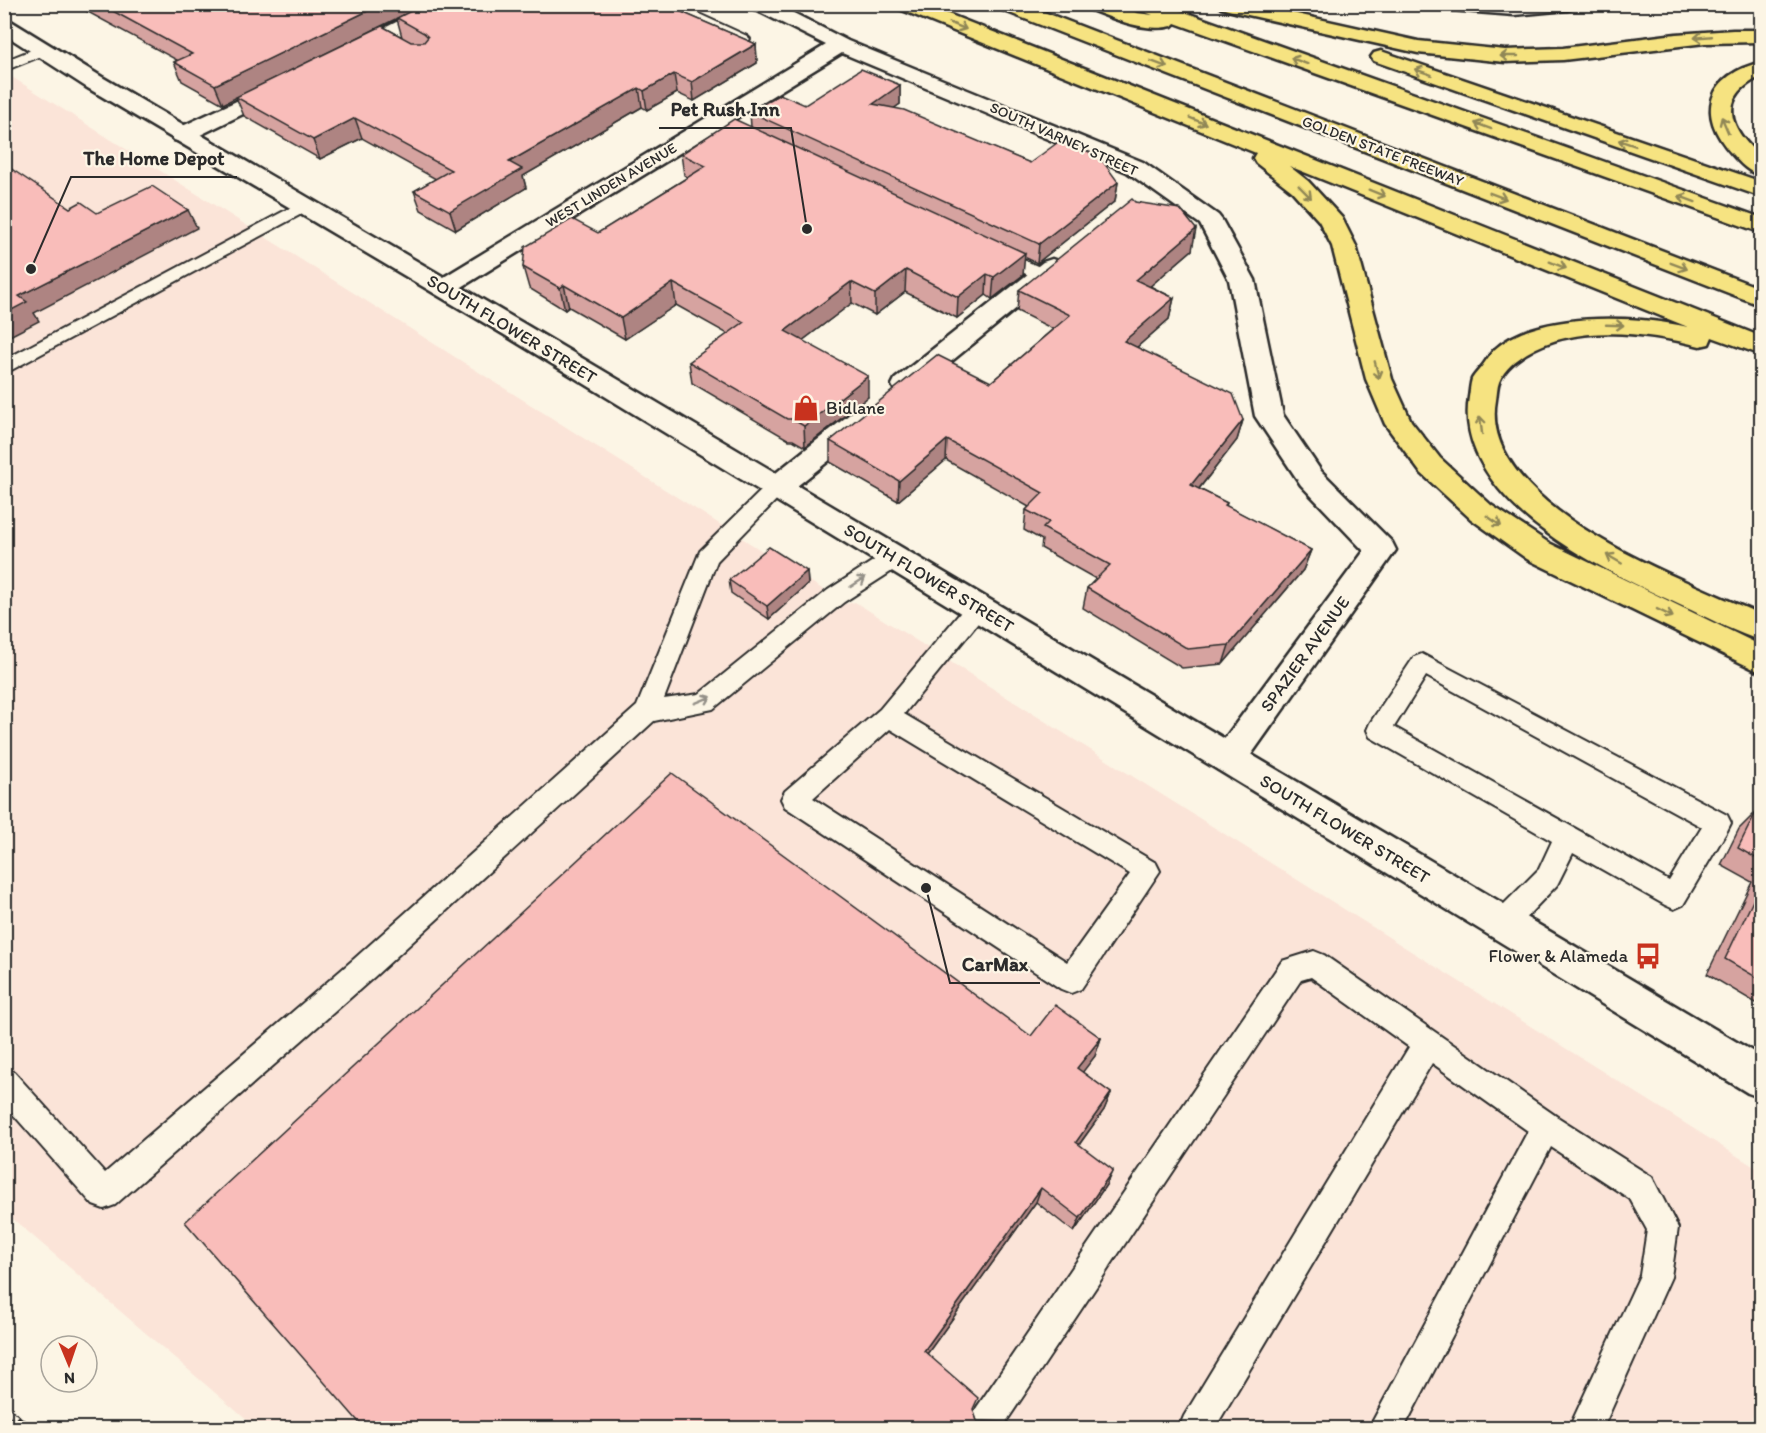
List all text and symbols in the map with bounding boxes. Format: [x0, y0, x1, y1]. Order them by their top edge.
one-way arrow [949, 21, 967, 32]
one-way arrow [1694, 32, 1714, 43]
one-way arrow [1500, 50, 1520, 62]
one-way arrow [1291, 55, 1309, 66]
one-way arrow [1150, 60, 1168, 71]
one-way arrow [1414, 65, 1433, 76]
callout: Pet Rush Inn [659, 90, 791, 128]
text: Pet Rush Inn [670, 97, 780, 121]
street label: SOUTH VARNEY STREET [987, 98, 1142, 180]
street label: GOLDEN STATE FREEWAY [1300, 112, 1467, 190]
one-way arrow [1189, 116, 1207, 127]
one-way arrow [1719, 117, 1730, 135]
one-way arrow [1474, 120, 1493, 131]
one-way arrow [1618, 137, 1637, 148]
callout: The Home Depot [71, 139, 237, 177]
street label: WEST LINDEN AVENUE [542, 139, 680, 231]
text: The Home Depot [82, 146, 225, 171]
one-way arrow [1298, 185, 1313, 200]
one-way arrow [1367, 188, 1386, 199]
one-way arrow [1488, 191, 1506, 202]
one-way arrow [1678, 192, 1697, 203]
one-way arrow [1548, 260, 1567, 271]
one-way arrow [1670, 262, 1688, 273]
street label: SOUTH FLOWER STREET [423, 269, 601, 389]
one-way arrow [1604, 320, 1624, 331]
one-way arrow [1371, 360, 1383, 379]
shop icon: Bidlane [791, 393, 821, 423]
place label: Bidlane [826, 397, 885, 419]
one-way arrow [1476, 416, 1487, 436]
one-way arrow [1485, 515, 1501, 527]
street label: SOUTH FLOWER STREET [840, 518, 1018, 638]
one-way arrow [1606, 553, 1623, 565]
one-way arrow [849, 576, 866, 589]
street label: SPAZIER AVENUE [1256, 592, 1354, 716]
one-way arrow [1655, 608, 1673, 620]
one-way arrow [694, 694, 712, 705]
street label: SOUTH FLOWER STREET [1256, 769, 1434, 889]
bus stop icon: Flower & Alameda [1633, 941, 1663, 971]
callout: CarMax [950, 945, 1040, 983]
place label: Flower & Alameda [1489, 945, 1629, 967]
text: CarMax [962, 952, 1029, 976]
north arrow [39, 1334, 99, 1394]
text: N [64, 1369, 75, 1388]

